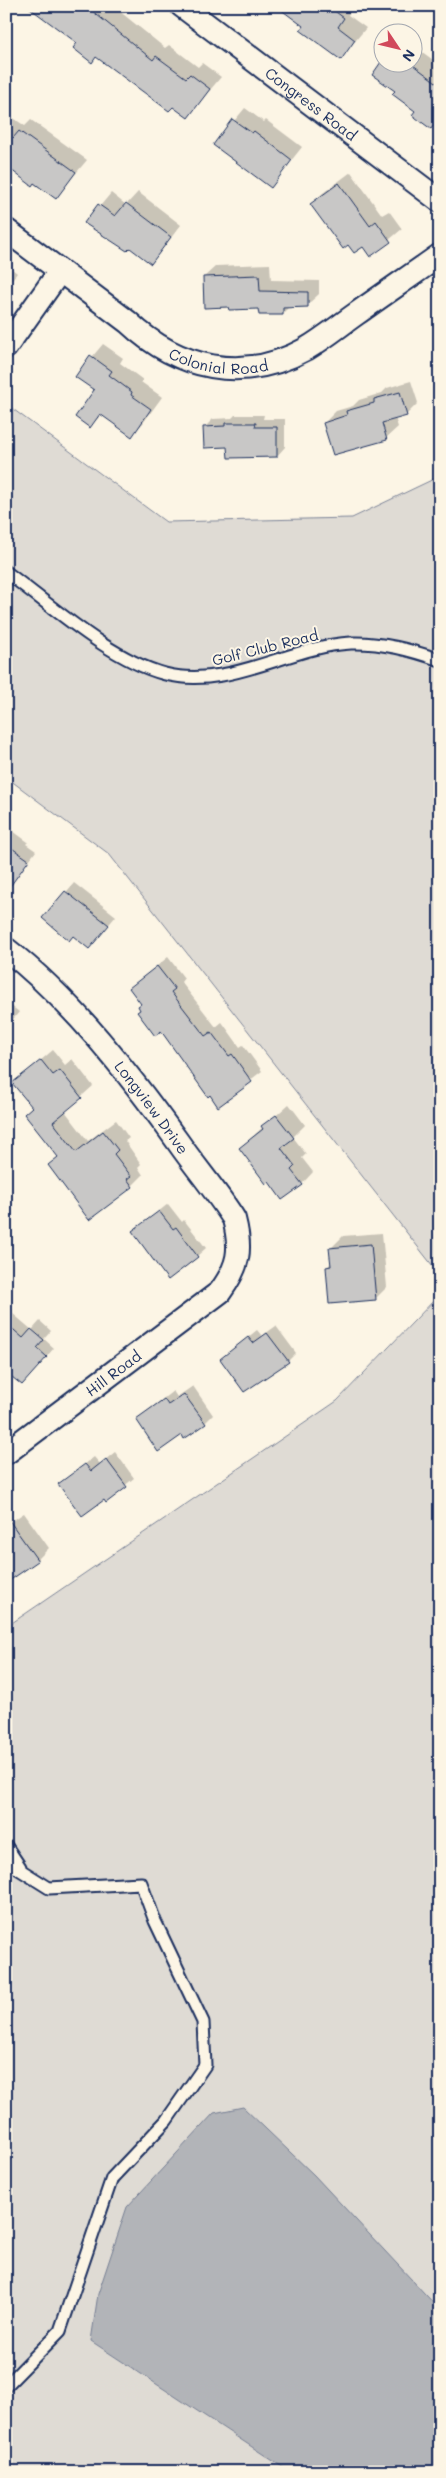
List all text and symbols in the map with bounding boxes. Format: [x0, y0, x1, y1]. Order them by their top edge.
north arrow [374, 22, 424, 72]
text: N [398, 46, 420, 66]
street label: Congress Road [261, 62, 361, 145]
street label: Colonial Road [166, 343, 270, 378]
street label: Golf Club Road [210, 624, 320, 670]
street label: Longview Drive [110, 1057, 193, 1158]
street label: Hill Road [81, 1345, 145, 1401]

